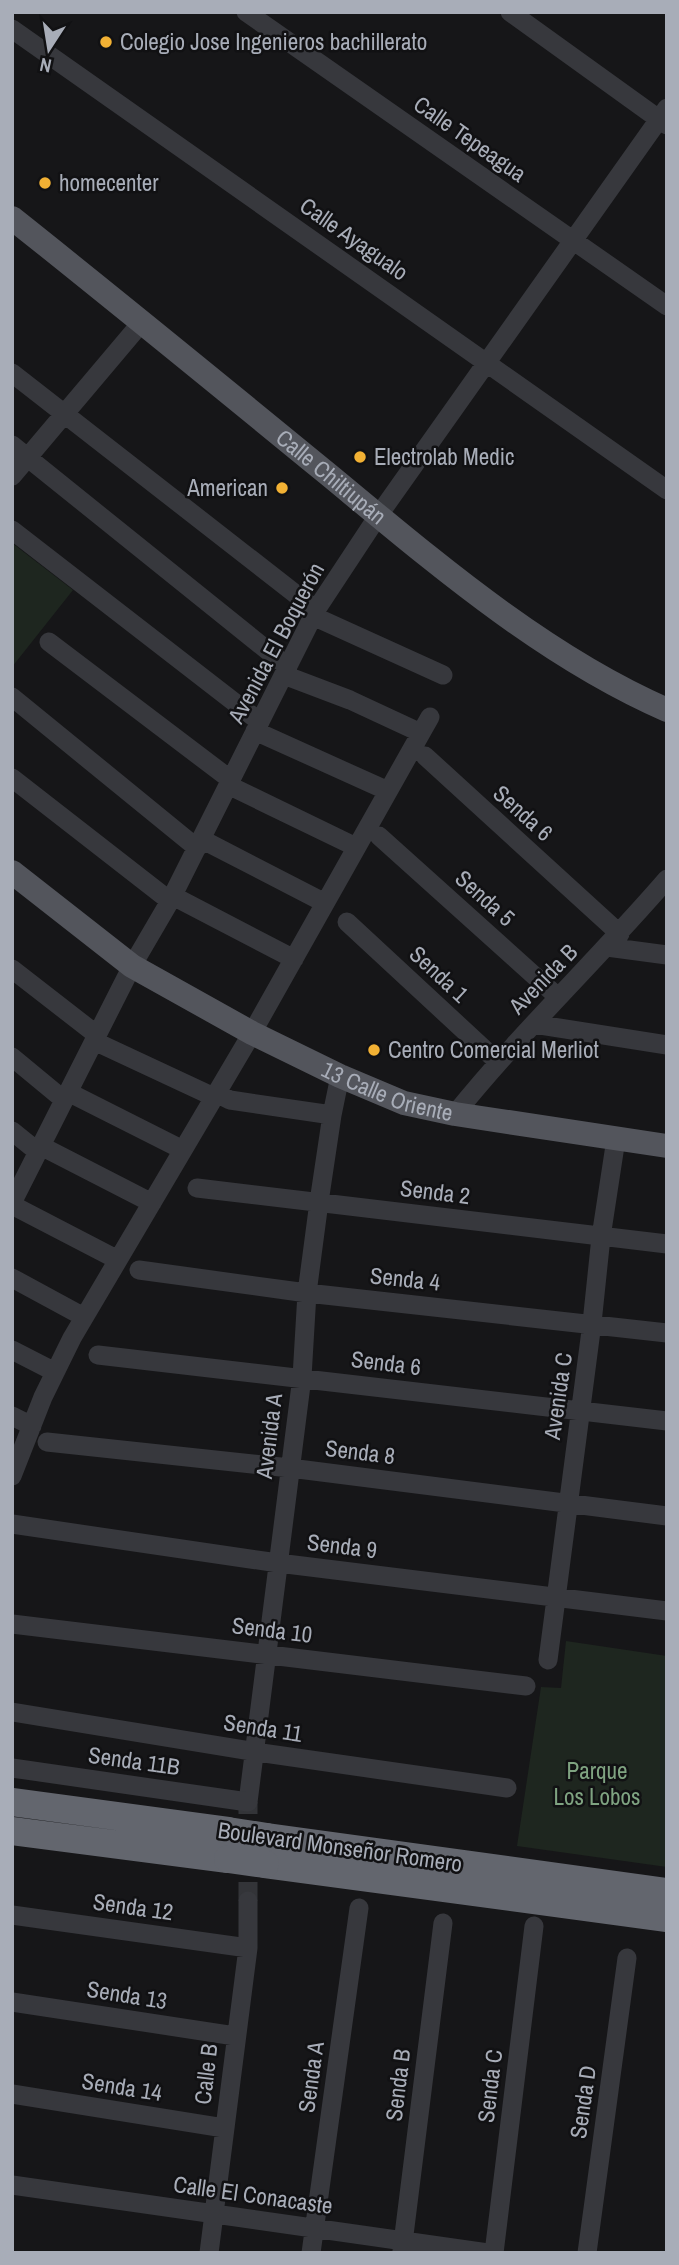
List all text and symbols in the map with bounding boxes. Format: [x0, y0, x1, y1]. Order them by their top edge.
north arrow [14, 14, 84, 84]
place label: Colegio Jose Ingenieros bachillerato [120, 26, 427, 57]
marker: Colegio Jose Ingenieros bachillerato [98, 34, 114, 50]
text: N [37, 52, 54, 80]
street label: Calle Tepeagua [408, 88, 533, 189]
place label: homecenter [59, 167, 159, 198]
marker: homecenter [37, 175, 53, 191]
street label: Calle Ayagualo [294, 190, 415, 287]
street label: Calle Chiltiupán [270, 422, 393, 531]
place label: Electrolab Medic [374, 441, 514, 472]
marker: Electrolab Medic [352, 449, 368, 465]
place label: American [186, 472, 268, 503]
marker: American [274, 480, 290, 496]
street label: Avenida El Boquerón [220, 557, 331, 729]
street label: Senda 6 [487, 778, 560, 848]
street label: Senda 5 [449, 863, 522, 933]
street label: Avenida B [501, 937, 584, 1021]
street label: Senda 1 [403, 938, 476, 1009]
place label: Centro Comercial Merliot [388, 1034, 599, 1065]
marker: Centro Comercial Merliot [366, 1042, 382, 1058]
street label: 13 Calle Oriente [317, 1053, 456, 1128]
street label: Senda 2 [398, 1172, 472, 1211]
street label: Senda 4 [368, 1259, 442, 1298]
street label: Senda 6 [349, 1343, 423, 1382]
street label: Avenida C [536, 1350, 579, 1443]
street label: Avenida A [248, 1391, 289, 1481]
street label: Senda 8 [323, 1432, 397, 1471]
street label: Senda 9 [305, 1526, 379, 1565]
street label: Senda 10 [230, 1609, 314, 1650]
street label: Senda 11 [221, 1706, 305, 1749]
street label: Senda 11B [86, 1739, 182, 1782]
park label: Parque Los Lobos [553, 1755, 641, 1812]
street label: Boulevard Monseñor Romero [216, 1814, 464, 1879]
street label: Senda 12 [91, 1886, 175, 1927]
street label: Senda 13 [85, 1973, 169, 2016]
street label: Senda A [290, 2039, 331, 2114]
street label: Calle B [186, 2042, 225, 2106]
street label: Senda B [378, 2047, 417, 2123]
street label: Senda C [470, 2048, 509, 2124]
street label: Senda D [562, 2063, 603, 2140]
street label: Senda 14 [80, 2065, 165, 2108]
street label: Calle El Conacaste [171, 2168, 335, 2221]

